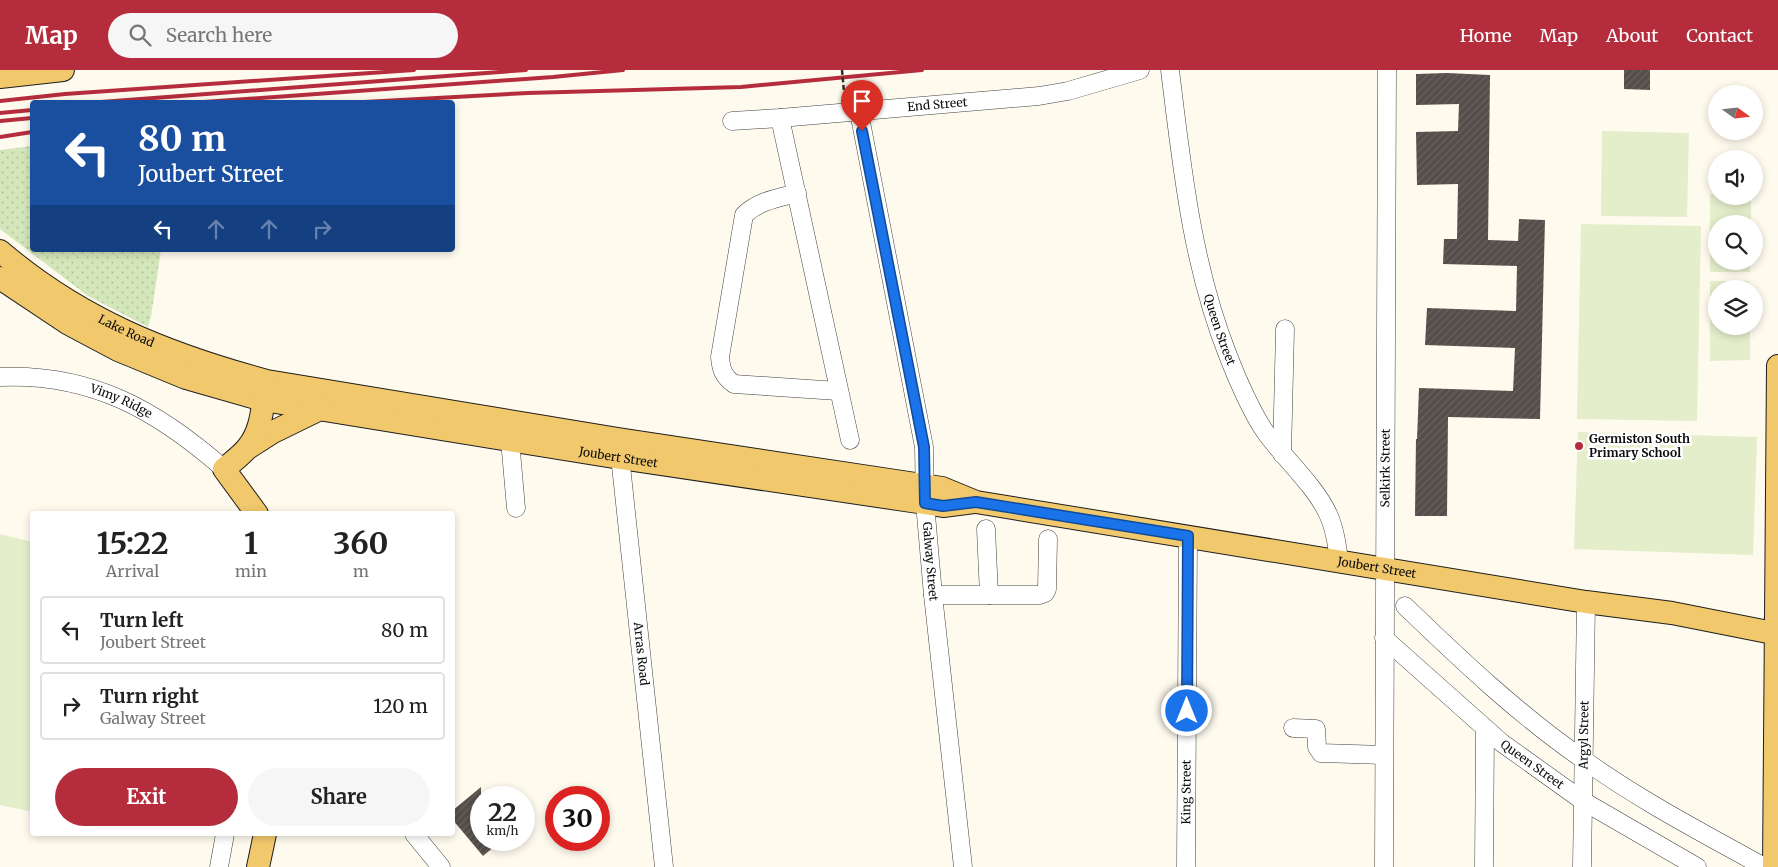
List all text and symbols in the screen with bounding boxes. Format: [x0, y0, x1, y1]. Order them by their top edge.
search box [108, 13, 458, 58]
text: Map [25, 20, 78, 51]
icon: search [126, 21, 154, 49]
text: Search here [166, 23, 272, 47]
text: Home [1460, 24, 1512, 47]
text: Map [1540, 24, 1578, 47]
text: About [1606, 24, 1658, 47]
text: Contact [1686, 24, 1753, 47]
pin [841, 80, 883, 131]
north arrow [1708, 85, 1762, 140]
map controls [1708, 85, 1763, 335]
icon: arrive [848, 87, 876, 115]
street label: End Street [907, 94, 968, 114]
text: 80 m [138, 117, 226, 161]
icon: left [55, 120, 120, 185]
button: sound [1708, 150, 1763, 205]
text: Joubert Street [138, 160, 284, 188]
icon: left [149, 215, 177, 243]
icon: ahead [202, 215, 230, 243]
icon: ahead [255, 215, 283, 243]
icon: right [308, 215, 336, 243]
button: search [1708, 215, 1763, 270]
button: layers [1708, 280, 1763, 335]
street label: Queen Street [1201, 292, 1239, 367]
street label: Lake Road [96, 311, 156, 350]
street label: Vimy Ridge [88, 380, 155, 421]
street label: Selkirk Street [1377, 428, 1393, 507]
place label: Germiston South Primary School [1589, 431, 1690, 460]
marker: Germiston South Primary School [1573, 440, 1585, 452]
street label: Joubert Street [577, 443, 659, 471]
street label: Galway Street [920, 521, 942, 602]
text: 15:22 [97, 524, 169, 562]
text: 1 [244, 524, 258, 562]
text: 360 [333, 524, 388, 562]
street label: Joubert Street [1335, 553, 1418, 581]
text: Arrival [106, 561, 159, 581]
text: min [235, 561, 267, 581]
text: m [353, 561, 369, 581]
text: Turn left [100, 608, 184, 632]
icon: left [57, 616, 85, 644]
text: 80 m [381, 618, 428, 642]
street label: Arras Road [631, 620, 653, 686]
text: Joubert Street [100, 632, 206, 652]
text: Turn right [100, 684, 199, 708]
position arrow [1160, 684, 1212, 736]
icon: right [57, 692, 85, 720]
text: 120 m [373, 694, 428, 718]
street label: Argyl Street [1575, 700, 1592, 771]
text: Galway Street [100, 708, 206, 728]
street label: Queen Street [1498, 736, 1567, 792]
street label: King Street [1178, 759, 1194, 824]
button: Exit [55, 768, 238, 826]
button: Share [248, 768, 430, 826]
speed limit sign: 30 [545, 786, 610, 851]
text: 22 [488, 796, 517, 828]
text: km/h [487, 823, 518, 838]

